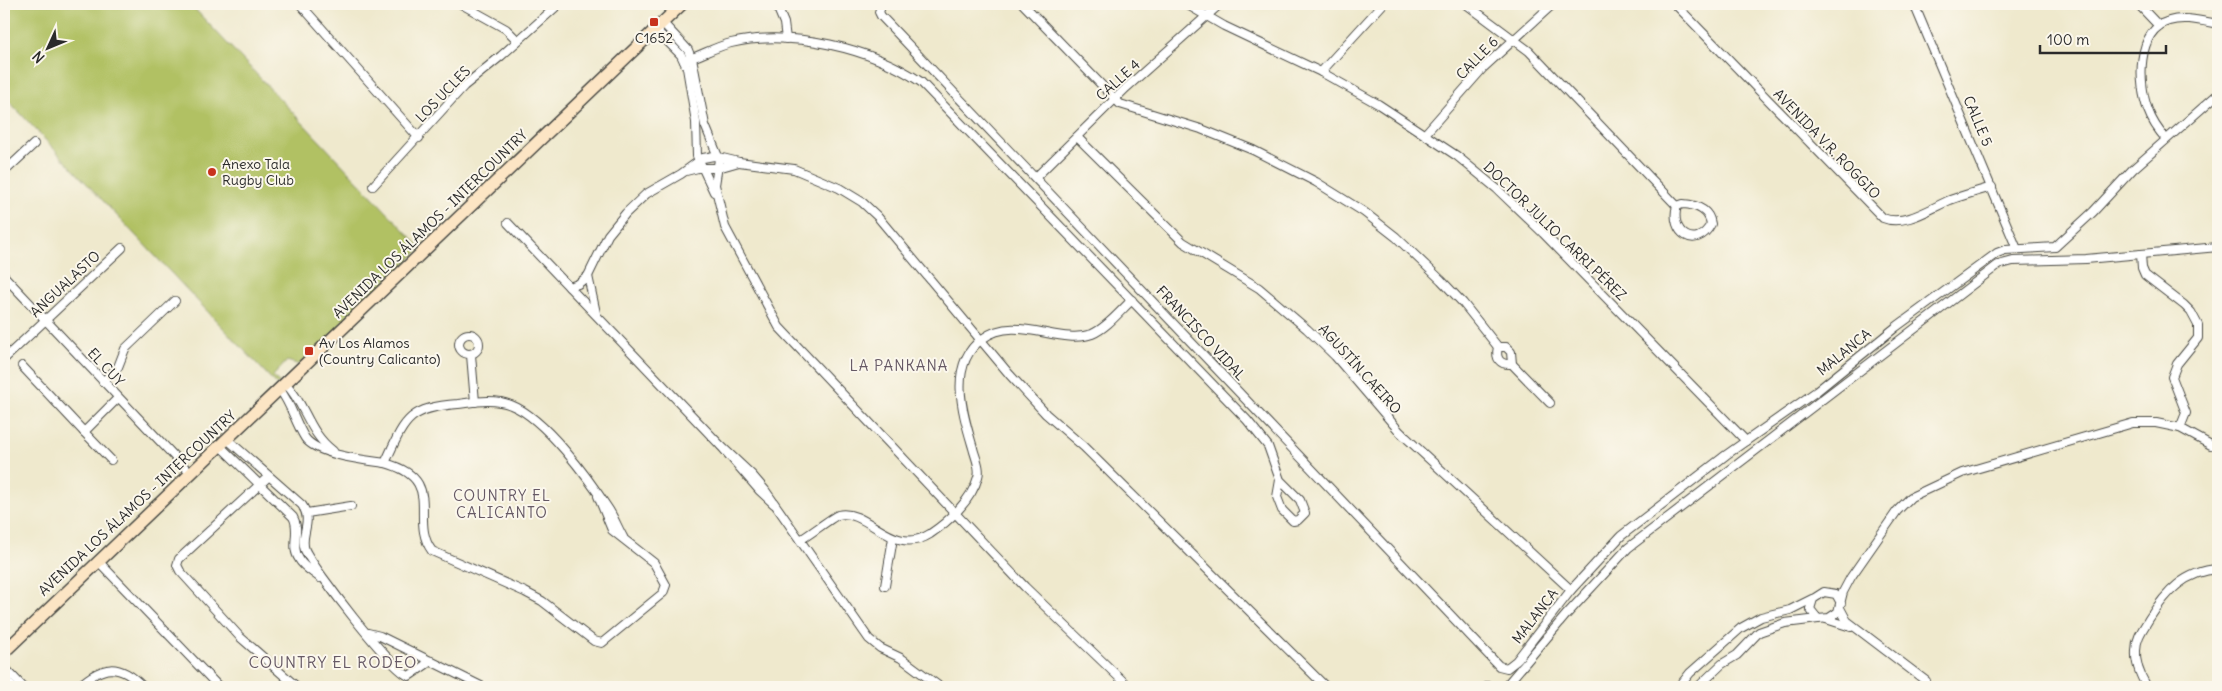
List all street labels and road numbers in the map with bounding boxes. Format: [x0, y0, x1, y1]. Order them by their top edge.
street label: CALLE 6 [1452, 33, 1502, 83]
street label: CALLE 4 [1092, 56, 1144, 104]
street label: LOS UCLES [412, 62, 474, 126]
street label: AVENIDA V.R. ROGGIO [1770, 85, 1884, 203]
street label: CALLE 5 [1959, 93, 1997, 149]
street label: AVENIDA LOS ÁLAMOS - INTERCOUNTRY [329, 126, 531, 322]
street label: DOCTOR JULIO CARRI PÉREZ [1480, 158, 1630, 304]
street label: ANGUALASTO [26, 247, 104, 321]
street label: FRANCISCO VIDAL [1152, 282, 1250, 384]
street label: AGUSTÍN CAEIRO [1315, 320, 1405, 418]
street label: MALANCA [1813, 325, 1875, 379]
street label: EL CUY [84, 344, 128, 390]
street label: AVENIDA LOS ÁLAMOS - INTERCOUNTRY [34, 406, 240, 600]
street label: MALANCA [1508, 585, 1562, 647]

